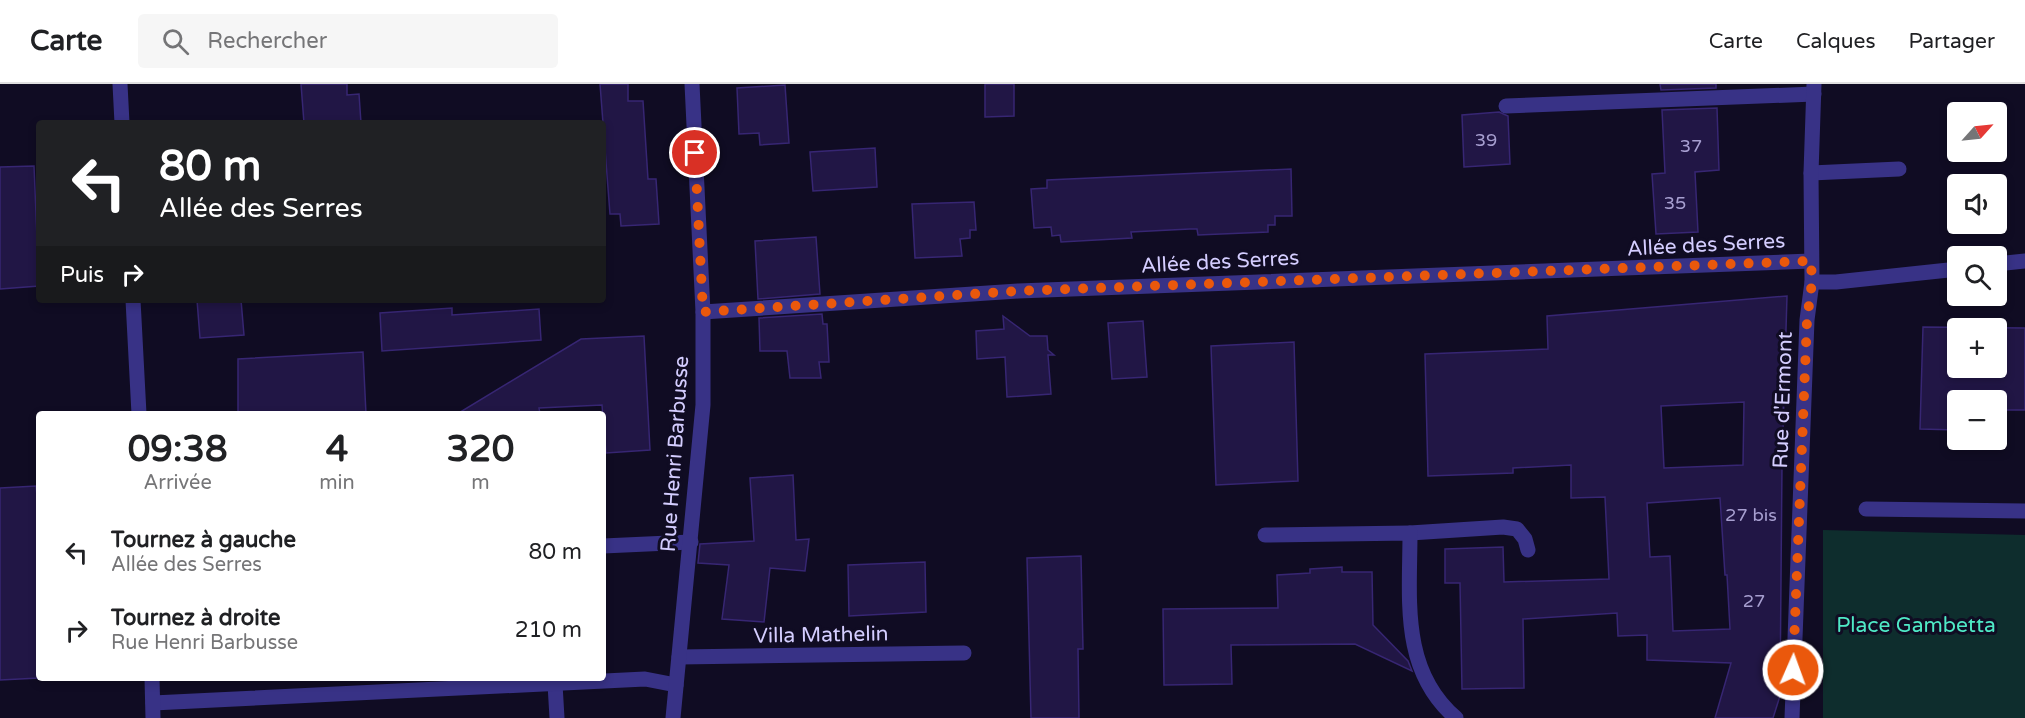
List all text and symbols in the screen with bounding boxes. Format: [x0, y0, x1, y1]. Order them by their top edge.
search box [138, 14, 558, 68]
text: Carte [30, 24, 102, 58]
icon: search [159, 25, 192, 58]
text: Rechercher [207, 28, 327, 54]
text: Carte [1709, 29, 1763, 54]
text: Calques [1796, 29, 1876, 54]
text: Partager [1909, 29, 1995, 54]
north arrow [1947, 102, 2007, 162]
map controls [1947, 102, 2007, 450]
pin [669, 127, 720, 178]
house number: 39 [1475, 129, 1497, 151]
house number: 37 [1680, 135, 1702, 157]
icon: arrive [678, 136, 711, 169]
text: 80 m [159, 141, 261, 192]
icon: left [60, 144, 138, 222]
button: sound [1947, 174, 2007, 234]
text: Allée des Serres [159, 192, 363, 225]
house number: 35 [1664, 192, 1686, 214]
street label: Allée des Serres [1626, 228, 1786, 262]
street label: Allée des Serres [1140, 245, 1300, 279]
button: search [1947, 246, 2007, 306]
icon: right [116, 258, 149, 291]
text: Puis [60, 262, 104, 288]
button: + [1947, 318, 2007, 378]
street label: Rue d'Ermont [1768, 331, 1798, 469]
street label: Rue Henri Barbusse [656, 355, 694, 553]
button: − [1947, 390, 2007, 450]
text: 09:38 [128, 428, 228, 471]
text: 4 [326, 428, 348, 471]
text: 320 [446, 428, 514, 471]
text: Arrivée [144, 471, 212, 495]
text: min [319, 471, 355, 495]
text: m [471, 471, 490, 495]
house number: 27 bis [1725, 504, 1777, 526]
text: Tournez à gauche [111, 527, 296, 553]
icon: left [60, 536, 93, 569]
text: 80 m [528, 539, 582, 565]
text: Allée des Serres [111, 553, 262, 577]
house number: 27 [1743, 590, 1765, 612]
text: Tournez à droite [111, 605, 280, 631]
park label: Place Gambetta [1836, 613, 1996, 638]
icon: right [60, 614, 93, 647]
text: 210 m [515, 617, 582, 643]
street label: Villa Mathelin [753, 621, 889, 649]
text: Rue Henri Barbusse [111, 631, 298, 655]
position arrow [1761, 638, 1825, 702]

